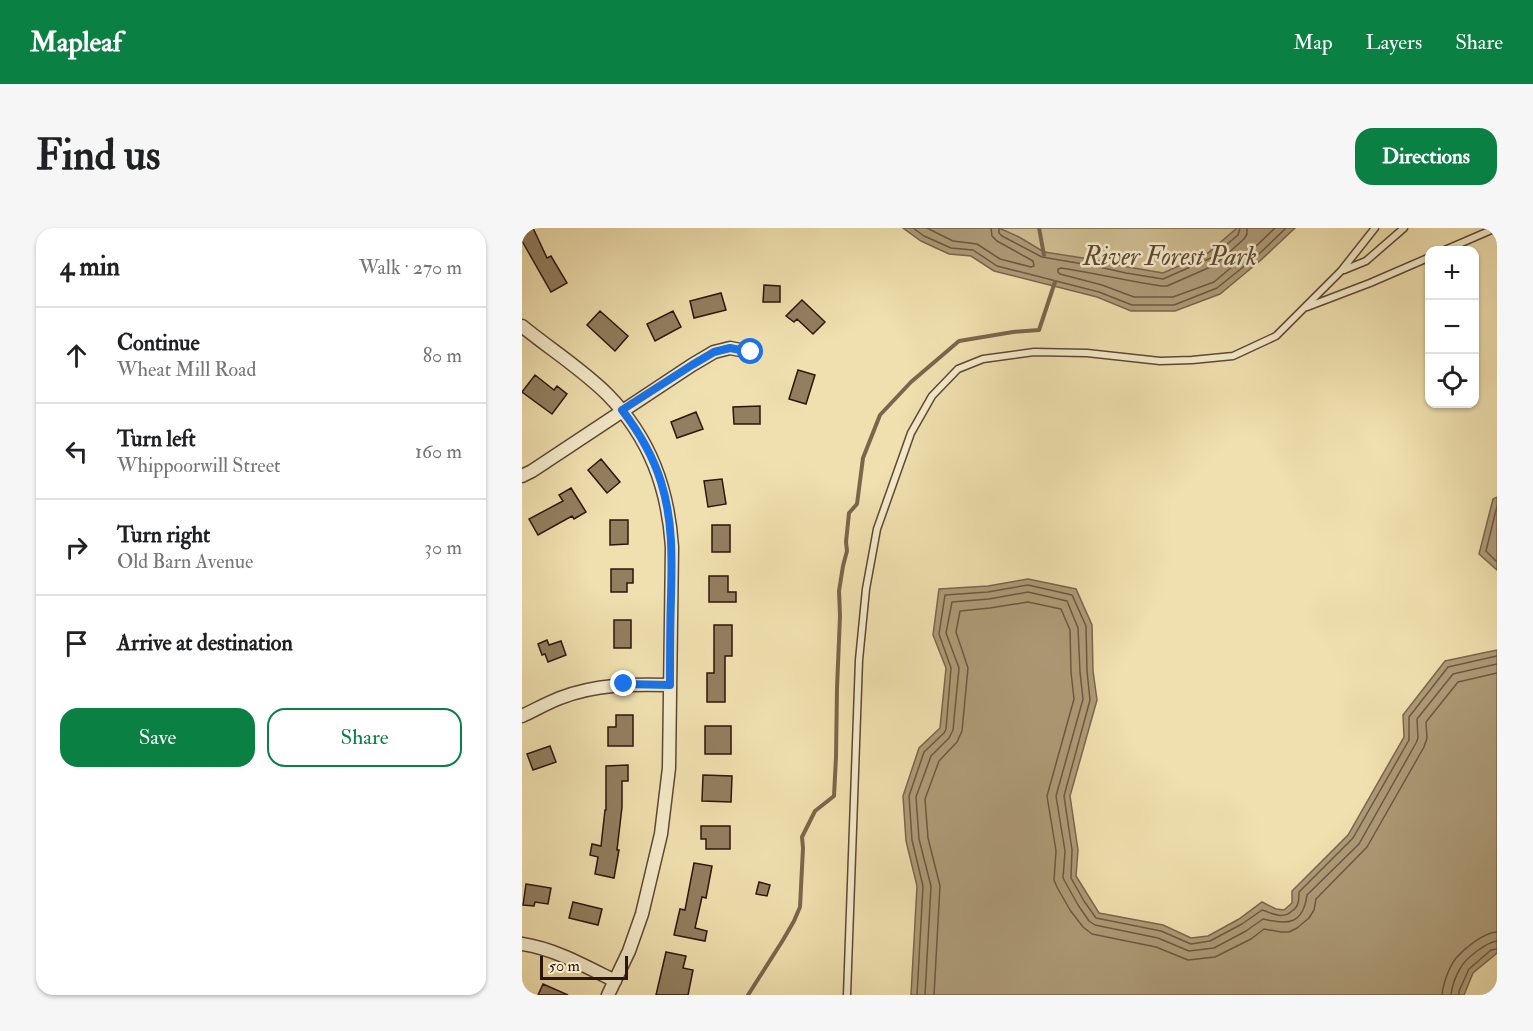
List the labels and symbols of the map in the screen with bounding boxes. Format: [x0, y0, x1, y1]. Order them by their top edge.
park label: River Forest Park [1082, 241, 1257, 273]
route start [737, 338, 763, 364]
route end [610, 670, 636, 696]
scale bar [540, 953, 628, 980]

